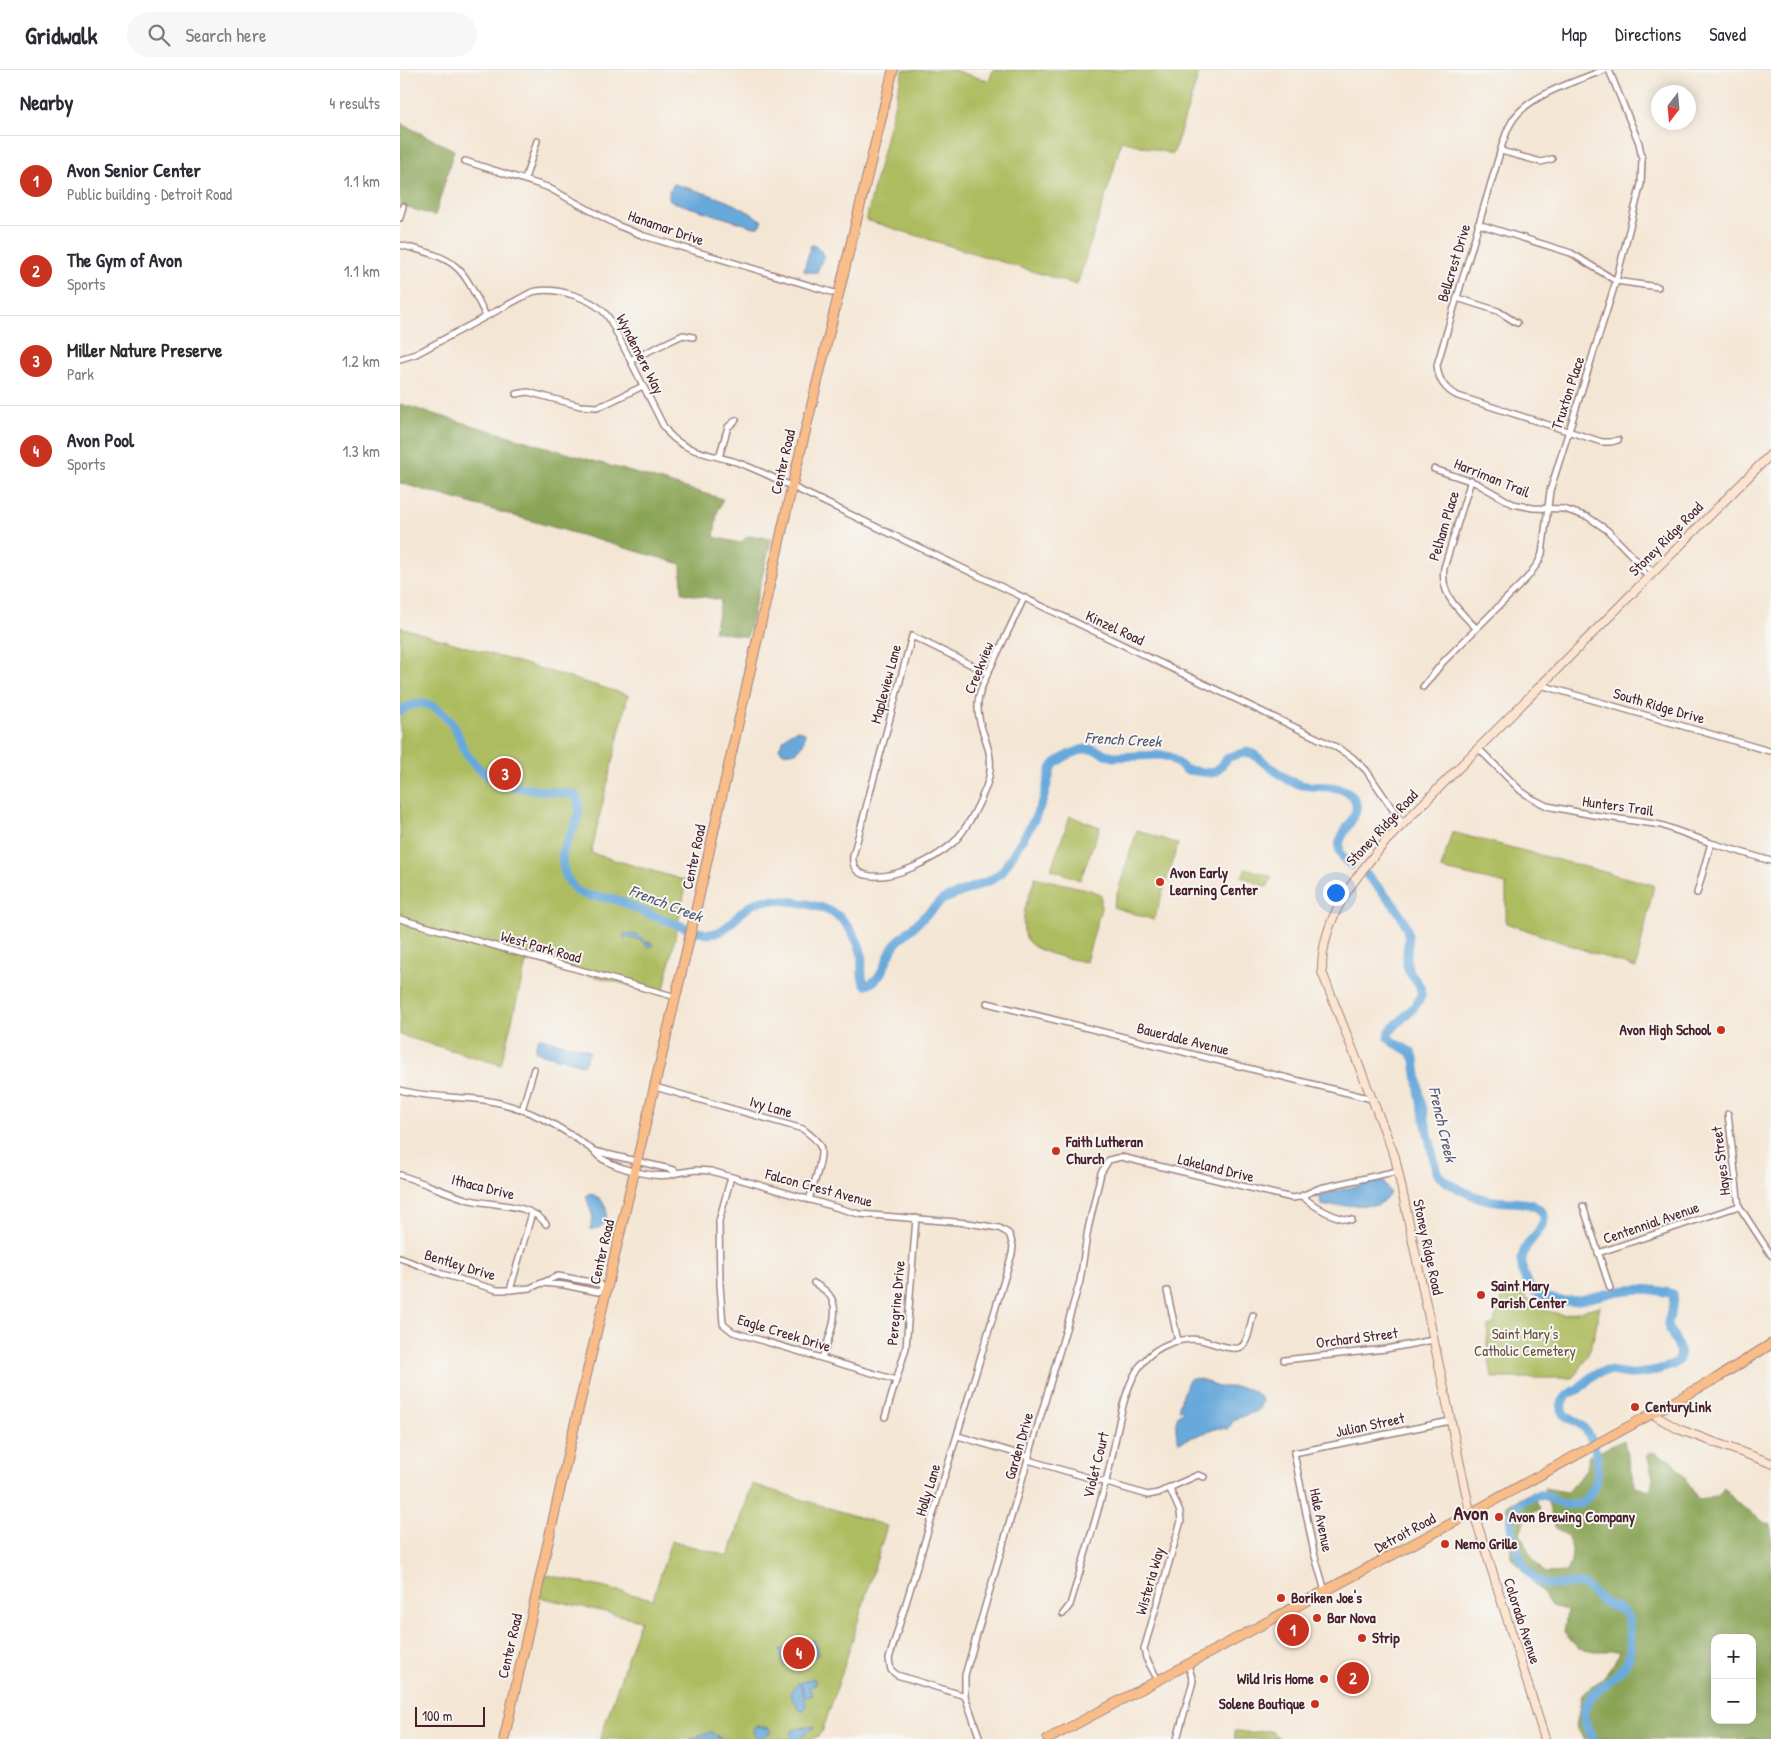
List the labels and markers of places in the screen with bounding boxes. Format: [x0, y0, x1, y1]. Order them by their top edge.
pin: 3 [489, 755, 521, 793]
place label: Avon Early Learning Center [1170, 862, 1258, 901]
marker: Avon Early Learning Center [1154, 876, 1166, 888]
place label: Avon High School [1620, 1019, 1712, 1041]
marker: Avon High School [1715, 1024, 1727, 1036]
place label: Faith Lutheran Church [1065, 1131, 1143, 1169]
marker: Faith Lutheran Church [1050, 1145, 1062, 1157]
place label: Saint Mary Parish Center [1491, 1275, 1567, 1313]
marker: Saint Mary Parish Center [1475, 1289, 1487, 1301]
place label: CenturyLink [1645, 1396, 1712, 1418]
marker: CenturyLink [1629, 1401, 1641, 1413]
place label: Avon Brewing Company [1509, 1506, 1636, 1528]
marker: Avon Brewing Company [1493, 1511, 1505, 1523]
place label: Nemo Grille [1455, 1533, 1517, 1554]
marker: Nemo Grille [1439, 1538, 1451, 1550]
place label: Boriken Joe's [1291, 1587, 1362, 1608]
marker: Boriken Joe's [1275, 1592, 1287, 1604]
place label: Bar Nova [1327, 1607, 1376, 1628]
pin: 1 [1277, 1611, 1309, 1649]
marker: Bar Nova [1311, 1612, 1323, 1624]
place label: Strip [1372, 1627, 1400, 1649]
marker: Strip [1356, 1632, 1368, 1644]
pin: 4 [783, 1634, 815, 1672]
pin: 2 [1337, 1659, 1369, 1697]
place label: Wild Iris Home [1237, 1668, 1314, 1689]
marker: Wild Iris Home [1318, 1673, 1330, 1685]
place label: Solene Boutique [1219, 1693, 1305, 1715]
marker: Solene Boutique [1309, 1698, 1321, 1710]

